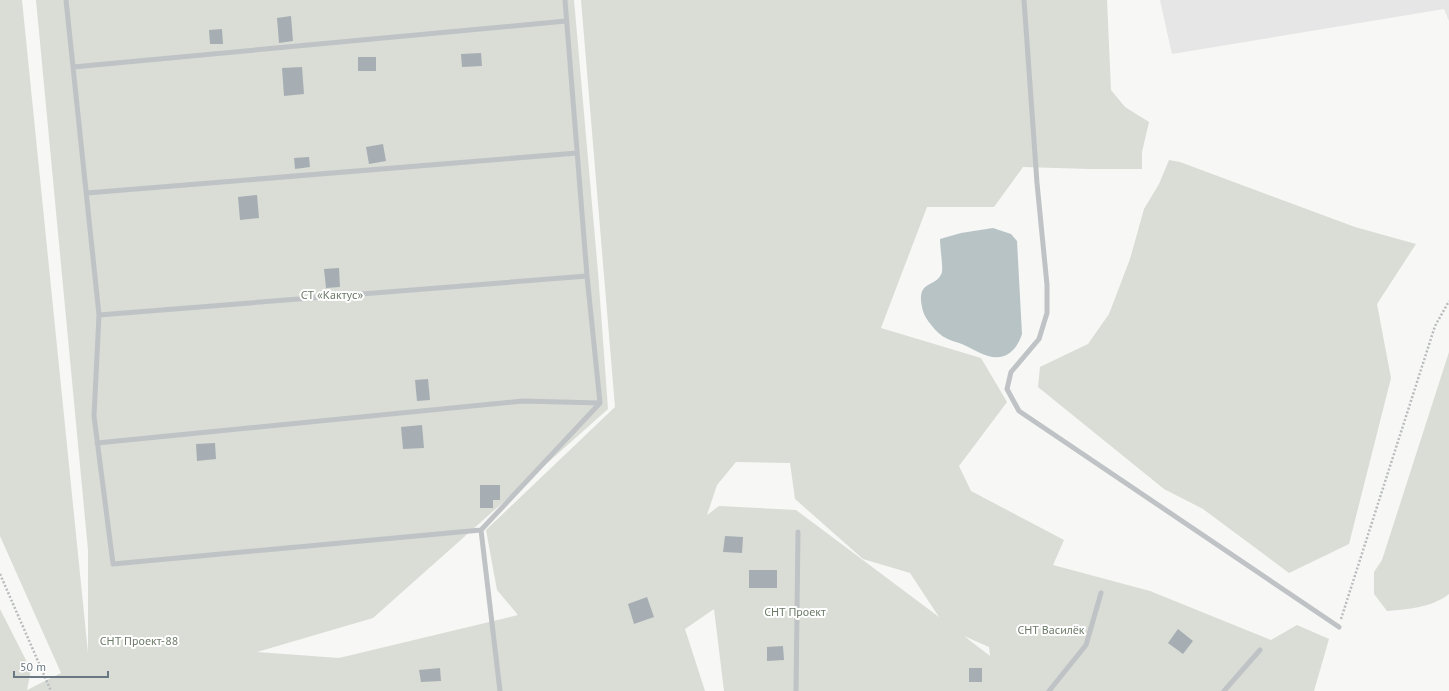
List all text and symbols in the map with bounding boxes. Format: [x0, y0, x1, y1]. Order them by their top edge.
park label: СТ «Кактус» [301, 287, 363, 302]
park label: СНТ Проект [764, 604, 826, 619]
park label: СНТ Василёк [1017, 622, 1085, 637]
park label: СНТ Проект-88 [100, 633, 178, 648]
scale bar [14, 653, 108, 679]
text: 50 m [20, 659, 46, 674]

